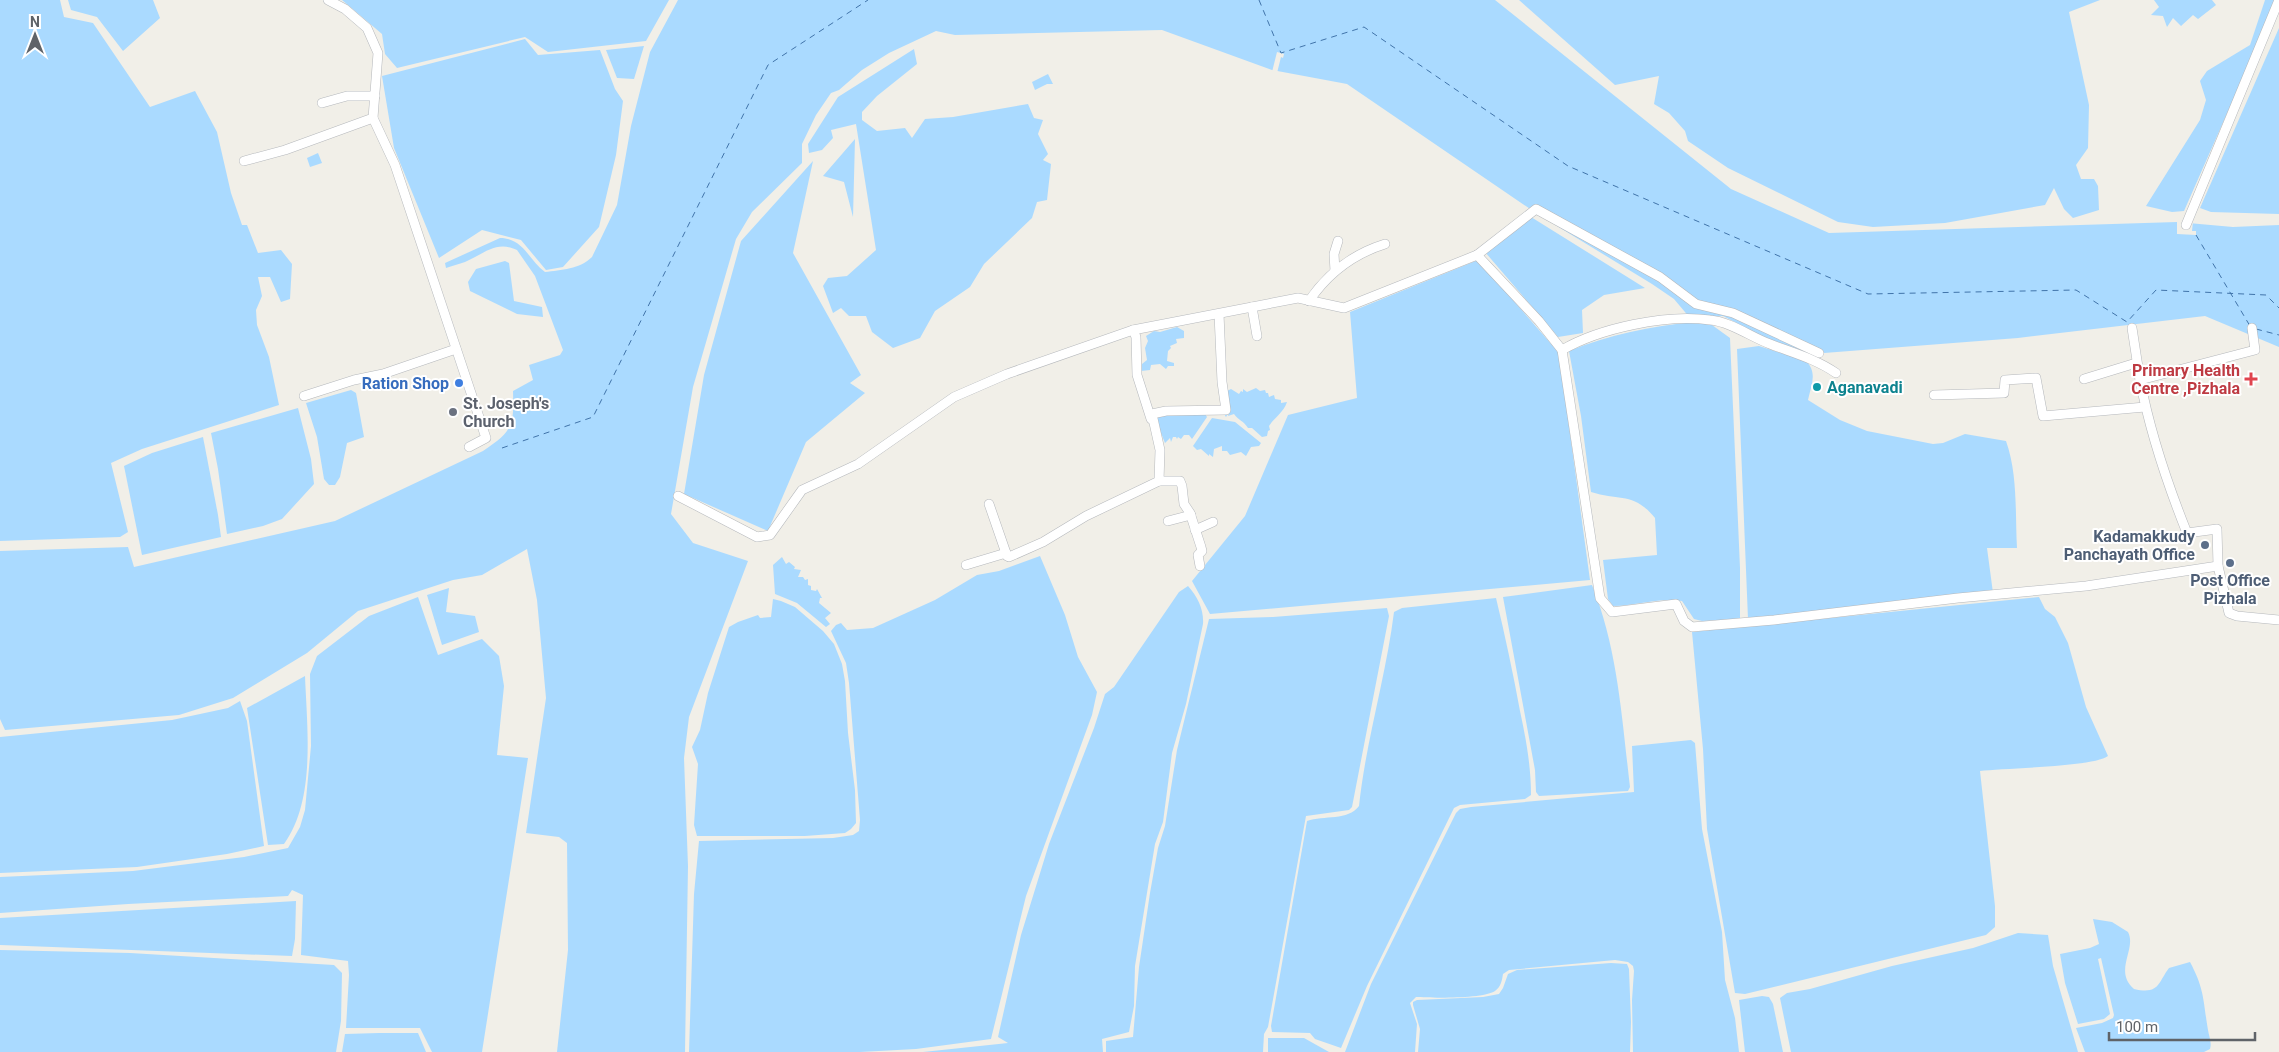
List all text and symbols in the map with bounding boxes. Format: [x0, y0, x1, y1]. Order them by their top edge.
north arrow [10, 10, 60, 60]
text: N [30, 14, 40, 30]
place label: Primary Health Centre ,Pizhala [2131, 361, 2240, 398]
marker: Primary Health Centre ,Pizhala [2244, 372, 2258, 386]
place label: Ration Shop [362, 374, 449, 393]
marker: Ration Shop [453, 377, 465, 389]
place label: Aganavadi [1827, 378, 1903, 397]
marker: Aganavadi [1811, 381, 1823, 393]
place label: St. Joseph's Church [463, 394, 549, 431]
marker: St. Joseph's Church [447, 406, 459, 418]
place label: Kadamakkudy Panchayath Office [2064, 527, 2196, 564]
marker: Kadamakkudy Panchayath Office [2199, 539, 2211, 551]
marker: Post Office Pizhala [2224, 557, 2236, 569]
place label: Post Office Pizhala [2190, 571, 2270, 608]
scale bar [2109, 1010, 2255, 1042]
text: 100 m [2116, 1018, 2158, 1036]

